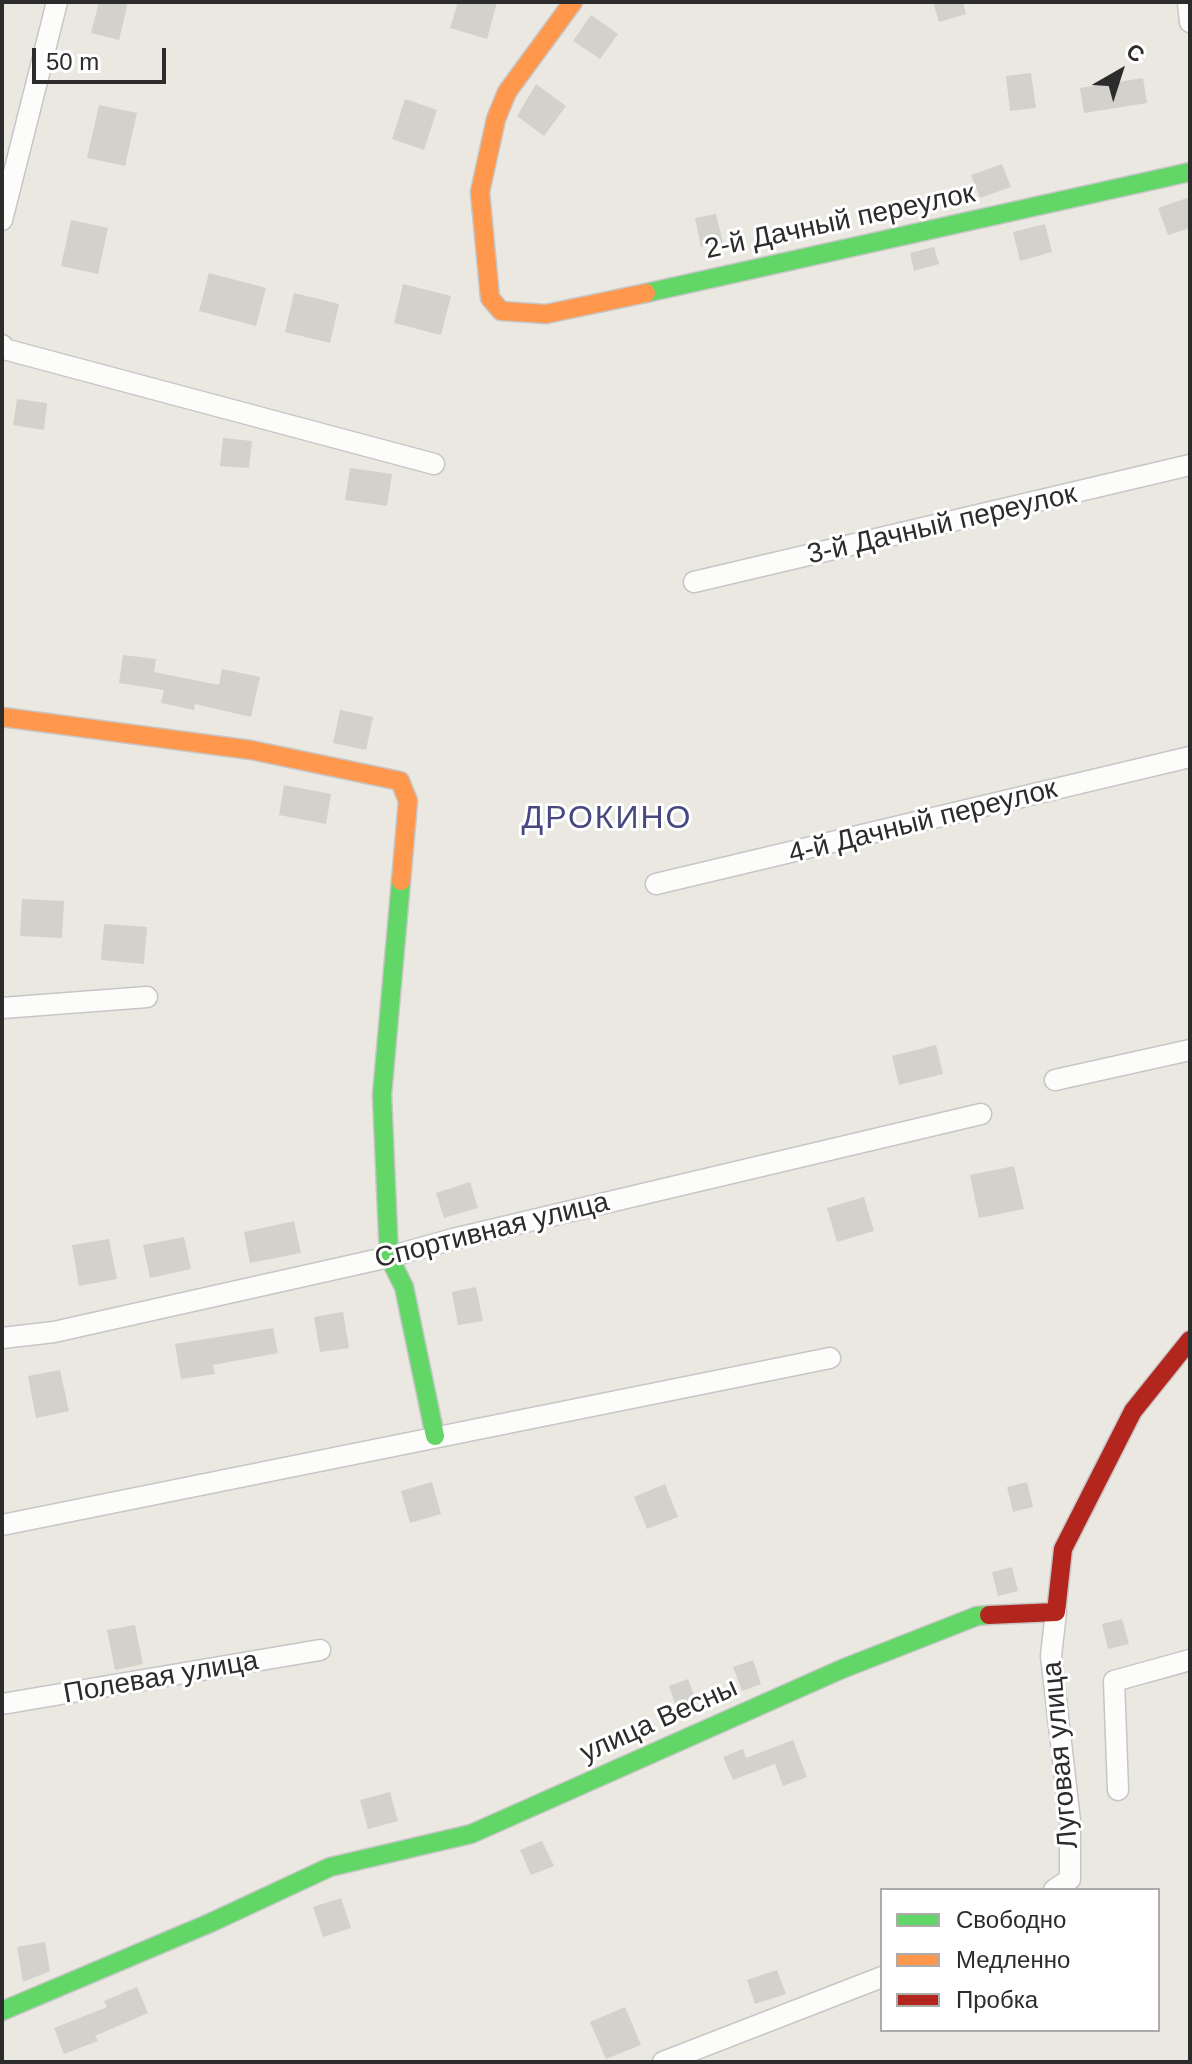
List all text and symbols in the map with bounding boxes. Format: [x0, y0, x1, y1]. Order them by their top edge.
scale bar [36, 32, 170, 82]
north arrow [1080, 32, 1160, 112]
text: С [1121, 38, 1149, 68]
text: 50 m [46, 48, 99, 75]
street label: 2-й Дачный переулок [702, 177, 978, 267]
street label: 3-й Дачный переулок [804, 478, 1080, 572]
street label: 4-й Дачный переулок [785, 772, 1061, 872]
district label: ДРОКИНО [522, 800, 692, 838]
street label: Спортивная улица [371, 1186, 613, 1276]
street label: Полевая улица [61, 1644, 261, 1712]
street label: Луговая улица [1036, 1660, 1086, 1850]
street label: улица Весны [575, 1671, 743, 1771]
legend [880, 1888, 1160, 2032]
text: Свободно [956, 1906, 1066, 1933]
text: Медленно [956, 1946, 1070, 1973]
text: Пробка [956, 1986, 1038, 2013]

